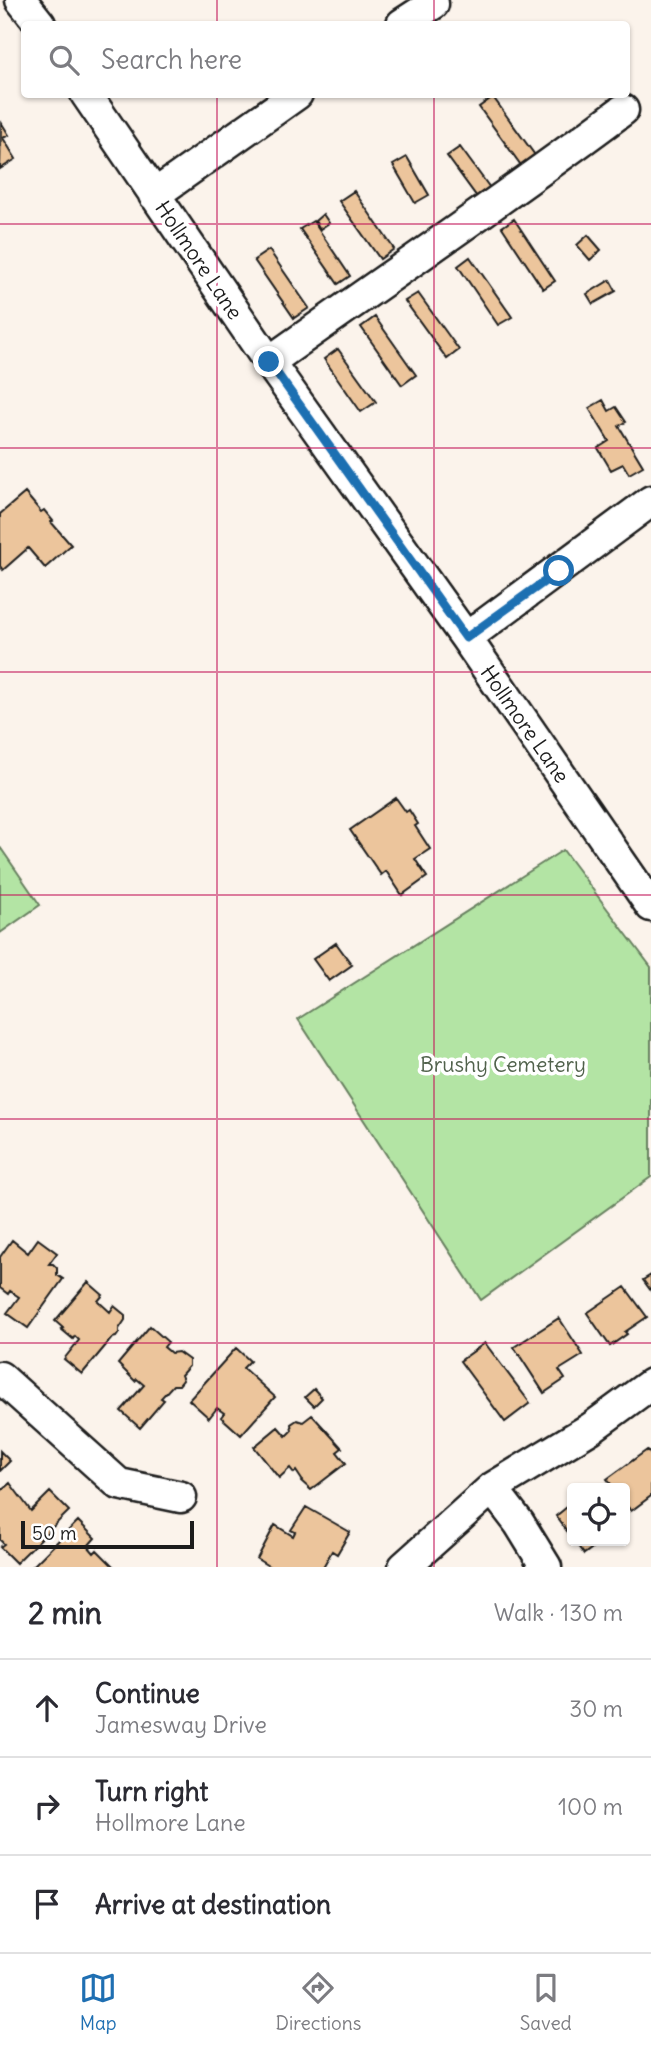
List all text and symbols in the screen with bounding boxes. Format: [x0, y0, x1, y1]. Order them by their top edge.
search box [21, 21, 630, 98]
icon: search [45, 41, 83, 79]
text: Search here [101, 43, 242, 76]
street label: Hollmore Lane [149, 195, 249, 325]
route end [253, 346, 284, 377]
route start [543, 555, 574, 586]
street label: Hollmore Lane [475, 660, 575, 788]
park label: Brushy Cemetery [420, 1051, 586, 1078]
map controls [567, 1483, 630, 1546]
button: locate [567, 1483, 630, 1546]
scale bar [21, 1518, 194, 1550]
text: 50 m [32, 1521, 77, 1545]
text: 2 min [28, 1594, 102, 1632]
text: Walk · 130 m [494, 1598, 623, 1627]
text: Continue [95, 1677, 200, 1710]
icon: ahead [28, 1689, 66, 1727]
text: 30 m [569, 1694, 623, 1723]
text: Jamesway Drive [95, 1710, 267, 1739]
text: Turn right [95, 1775, 208, 1808]
icon: right [28, 1787, 66, 1825]
text: 100 m [558, 1792, 623, 1821]
text: Hollmore Lane [95, 1808, 246, 1837]
icon: arrive [28, 1885, 66, 1923]
text: Arrive at destination [95, 1888, 331, 1921]
tab: Map [79, 1969, 117, 2035]
tab: Directions [276, 1969, 361, 2035]
tab: Saved [520, 1969, 572, 2035]

